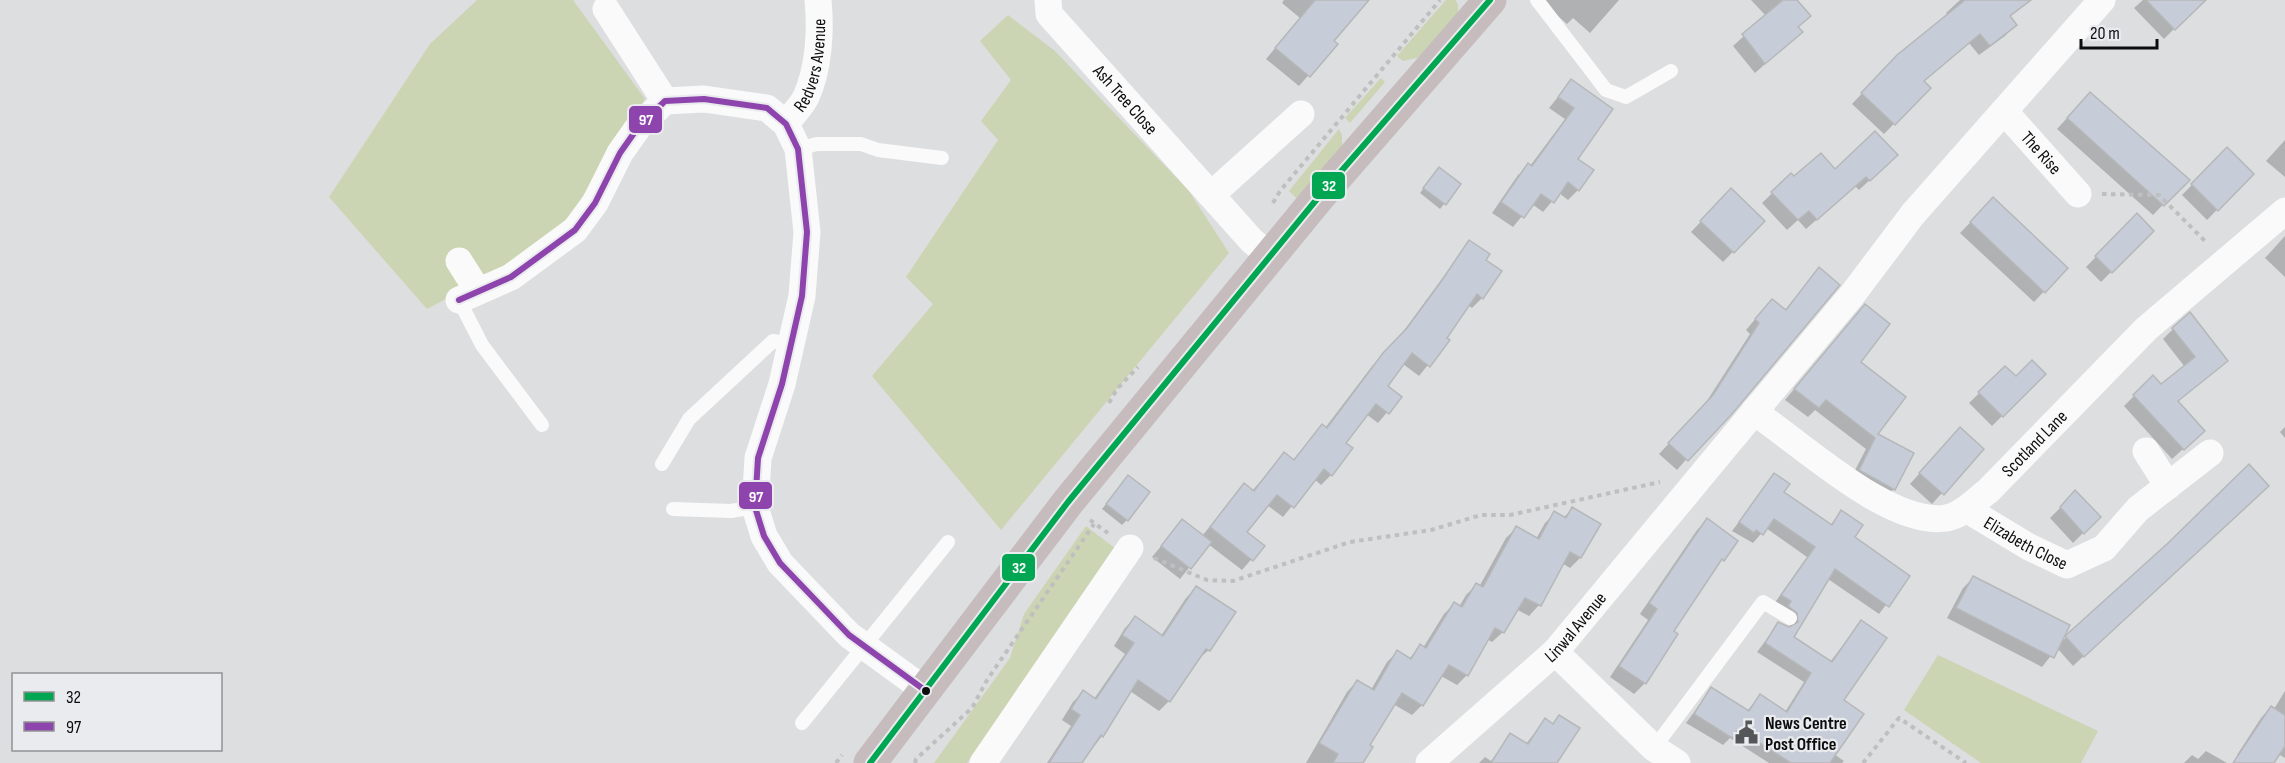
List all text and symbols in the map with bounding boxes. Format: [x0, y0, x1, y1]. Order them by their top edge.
scale bar [2081, 12, 2158, 50]
street label: Redvers Avenue [790, 19, 830, 116]
text: 20 m [2090, 23, 2120, 44]
street label: Ash Tree Close [1088, 60, 1162, 139]
line badge: 97 [628, 105, 663, 134]
text: 97 [639, 111, 653, 130]
street label: The Rise [2016, 127, 2066, 179]
line badge: 32 [1311, 171, 1346, 200]
text: 32 [1322, 177, 1336, 196]
street label: Scotland Lane [1998, 406, 2072, 482]
line badge: 97 [738, 481, 773, 510]
text: 97 [749, 488, 763, 507]
street label: Elizabeth Close [1980, 512, 2071, 575]
line badge: 32 [1001, 553, 1036, 582]
text: 32 [1012, 559, 1026, 578]
street label: Linwal Avenue [1541, 588, 1611, 667]
legend [12, 673, 222, 751]
unlabelled marker [920, 685, 932, 697]
text: 32 [66, 687, 81, 708]
place label: News Centre Post Office [1765, 713, 1847, 755]
text: 97 [66, 717, 82, 738]
public building icon: News Centre Post Office [1734, 720, 1760, 746]

